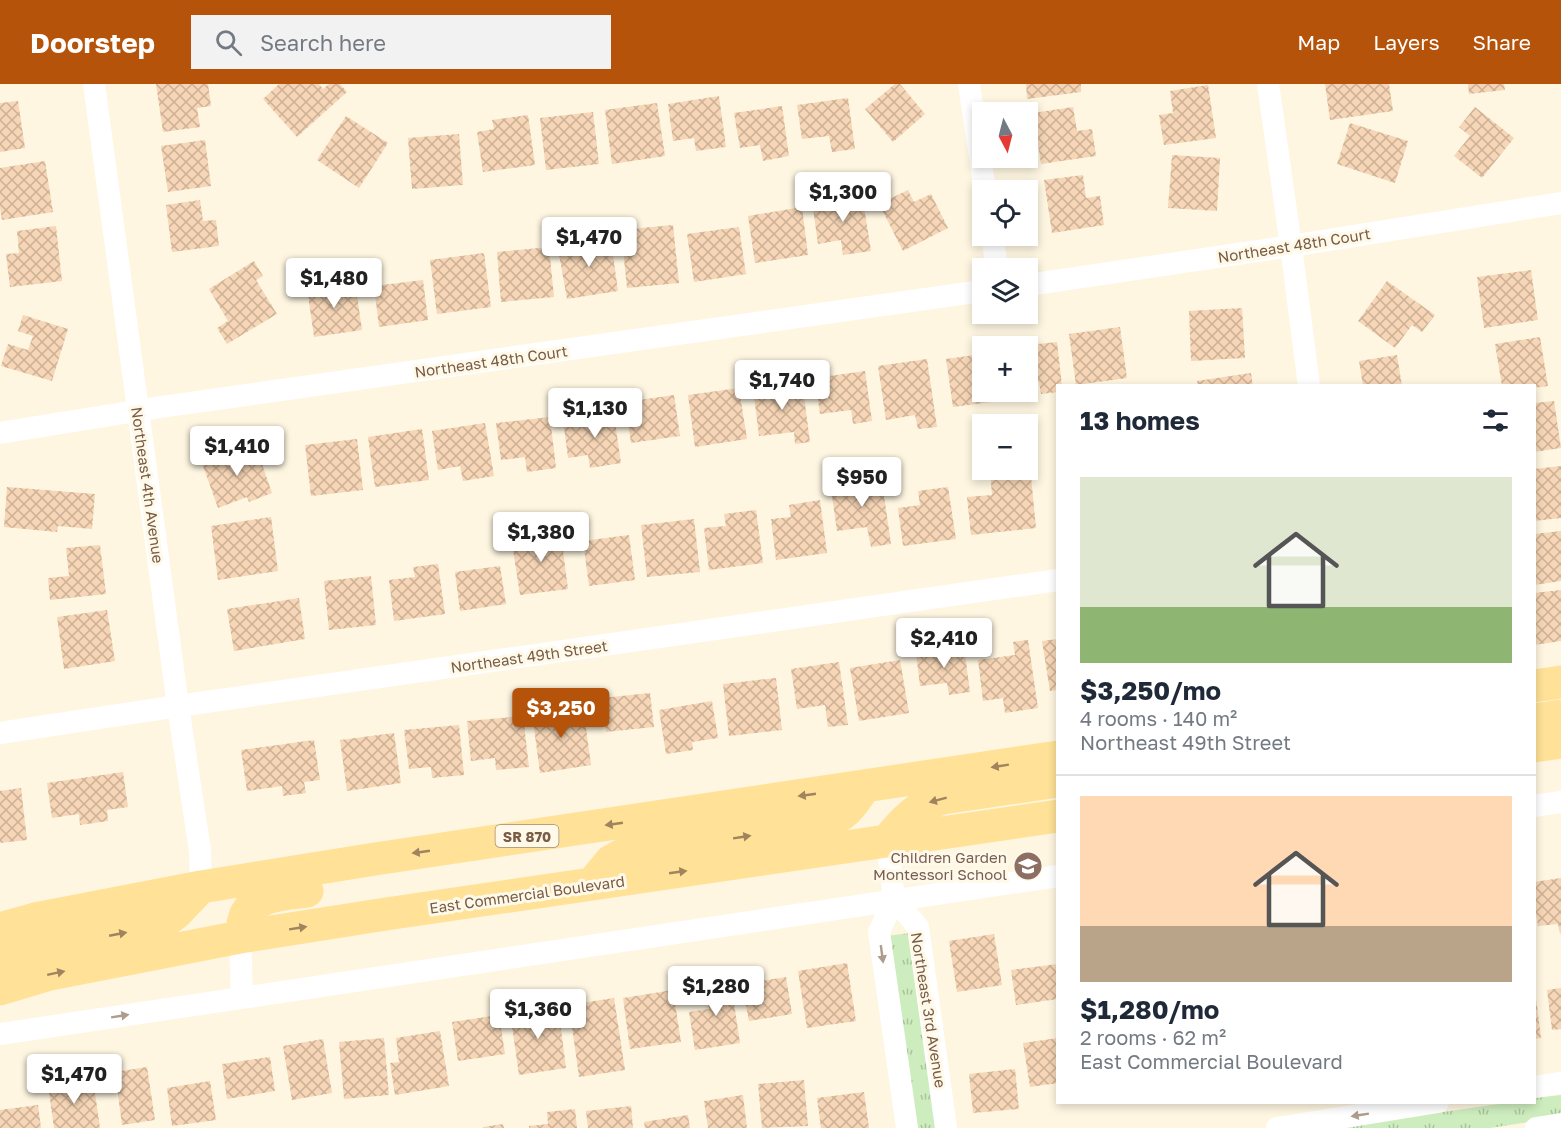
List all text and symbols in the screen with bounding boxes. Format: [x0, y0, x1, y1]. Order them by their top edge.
search box [191, 15, 611, 69]
text: Doorstep [30, 26, 155, 59]
icon: search [212, 26, 245, 59]
text: Search here [260, 29, 386, 56]
text: Map [1297, 29, 1340, 55]
text: Layers [1373, 29, 1440, 55]
text: Share [1473, 29, 1531, 55]
north arrow [972, 102, 1038, 168]
map controls [972, 102, 1038, 480]
pin: $1,300 [794, 172, 892, 223]
text: $1,300 [809, 179, 877, 203]
button: locate [972, 180, 1038, 246]
pin: $1,470 [540, 217, 638, 268]
text: $1,470 [556, 224, 622, 248]
street label: Northeast 48th Court [1216, 224, 1372, 266]
pin: $1,480 [285, 258, 383, 309]
button: layers [972, 258, 1038, 324]
text: $1,480 [300, 265, 368, 289]
button: + [972, 336, 1038, 402]
street label: Northeast 48th Court [413, 341, 569, 381]
pin: $1,740 [733, 360, 831, 411]
text: $1,740 [749, 367, 815, 391]
pin: $1,130 [546, 388, 644, 439]
text: $1,130 [562, 395, 628, 419]
icon: filters [1479, 404, 1512, 437]
text: 13 homes [1080, 405, 1200, 436]
street label: Northeast 4th Avenue [128, 406, 168, 565]
button: − [972, 414, 1038, 480]
pin: $1,410 [188, 426, 286, 477]
text: $1,410 [204, 433, 270, 457]
pin: $950 [826, 457, 898, 508]
text: $950 [836, 464, 888, 488]
pin: $1,380 [492, 512, 590, 563]
icon: home [1242, 516, 1350, 624]
text: $1,380 [507, 519, 575, 543]
pin: $2,410 [895, 618, 993, 669]
text: $2,410 [910, 625, 978, 649]
street label: Northeast 49th Street [449, 636, 609, 676]
text: $3,250/mo [1080, 675, 1221, 706]
pin: $3,250 [512, 688, 610, 739]
text: $3,250 [526, 695, 596, 719]
text: 4 rooms · 140 m² [1080, 706, 1237, 730]
text: Northeast 49th Street [1080, 730, 1291, 754]
one-way arrow [990, 762, 1009, 771]
one-way arrow [797, 791, 816, 800]
one-way arrow [928, 795, 947, 805]
one-way arrow [604, 819, 623, 828]
road number: SR 870 [496, 825, 558, 847]
one-way arrow [732, 832, 751, 841]
icon: home [1242, 835, 1350, 943]
one-way arrow [411, 848, 430, 857]
place label: Children Garden Montessori School [873, 848, 1007, 883]
school or university icon: Children Garden Montessori School [1012, 850, 1044, 882]
one-way arrow [668, 867, 687, 876]
street label: East Commercial Boulevard [428, 871, 626, 917]
one-way arrow [288, 924, 307, 933]
one-way arrow [109, 929, 128, 938]
street label: Northeast 3rd Avenue [908, 931, 950, 1089]
one-way arrow [878, 945, 887, 964]
pin: $1,280 [667, 966, 765, 1017]
one-way arrow [47, 968, 66, 978]
text: $1,280 [682, 973, 750, 997]
pin: $1,360 [489, 989, 587, 1040]
text: $1,280/mo [1080, 994, 1219, 1025]
text: $1,360 [504, 996, 572, 1020]
one-way arrow [111, 1011, 130, 1020]
text: 2 rooms · 62 m² [1080, 1025, 1226, 1049]
text: East Commercial Boulevard [1080, 1049, 1343, 1073]
pin: $1,470 [25, 1054, 123, 1105]
text: $1,470 [41, 1061, 107, 1085]
one-way arrow [1350, 1111, 1369, 1120]

